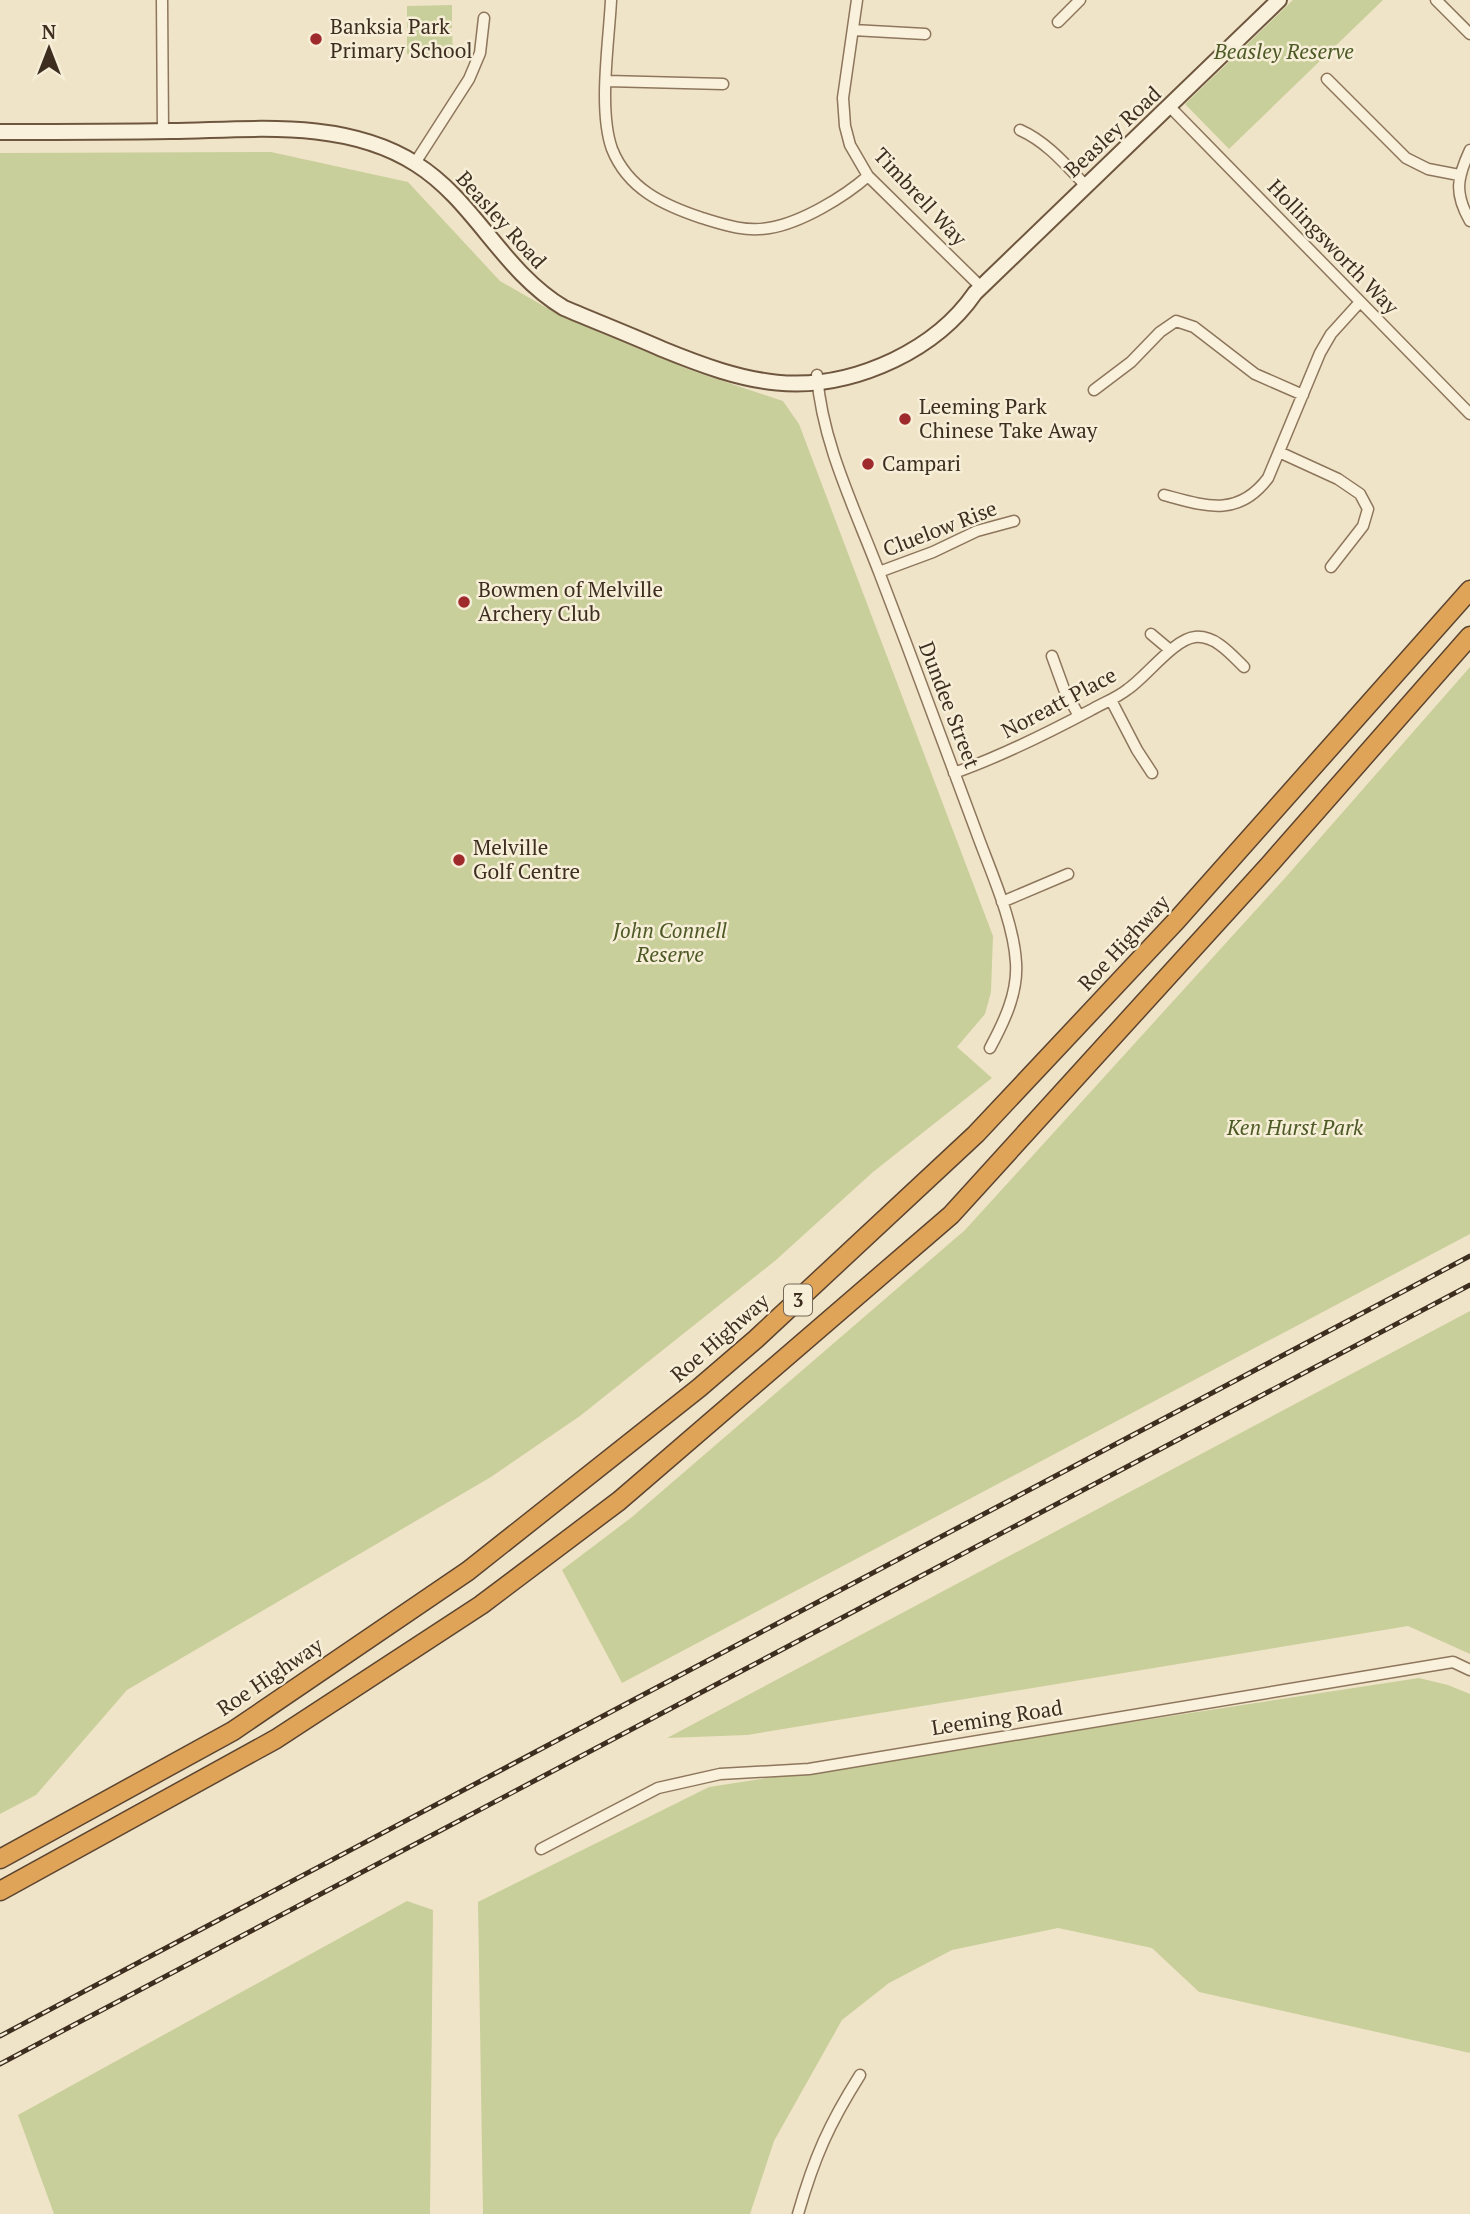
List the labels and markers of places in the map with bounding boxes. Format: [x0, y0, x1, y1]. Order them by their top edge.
place label: Banksia Park Primary School [330, 12, 473, 64]
marker: Banksia Park Primary School [308, 31, 324, 47]
place label: Leeming Park Chinese Take Away [919, 392, 1098, 444]
marker: Leeming Park Chinese Take Away [897, 411, 913, 427]
place label: Campari [882, 449, 961, 477]
marker: Campari [860, 456, 876, 472]
place label: Bowmen of Melville Archery Club [478, 575, 663, 627]
marker: Bowmen of Melville Archery Club [456, 594, 472, 610]
place label: Melville Golf Centre [473, 833, 580, 885]
marker: Melville Golf Centre [451, 852, 467, 868]

